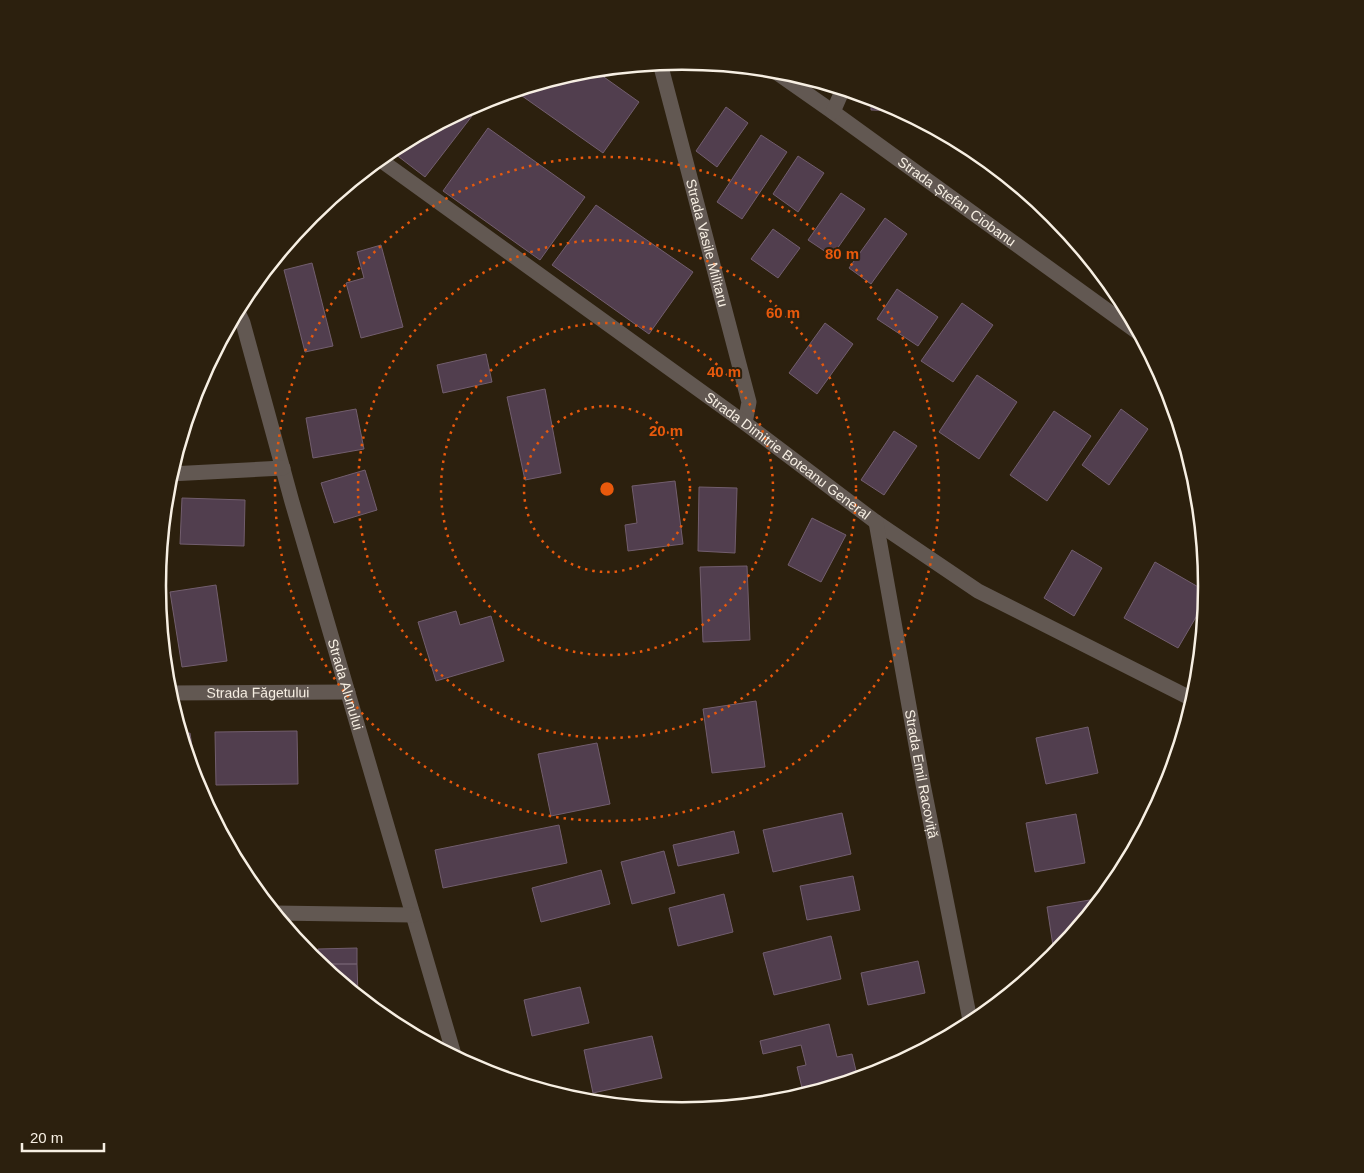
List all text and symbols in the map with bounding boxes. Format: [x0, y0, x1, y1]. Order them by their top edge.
street label: Strada Ștefan Ciobanu [895, 153, 1019, 250]
street label: Strada Vasile Militaru [683, 177, 732, 308]
text: 80 m [825, 245, 859, 262]
text: 60 m [766, 304, 800, 321]
text: 40 m [707, 363, 741, 380]
street label: Strada Dimitrie Boteanu General [702, 389, 873, 523]
text: 20 m [649, 422, 683, 439]
centre of rings [598, 480, 616, 498]
street label: Strada Alunului [325, 637, 366, 732]
street label: Strada Făgetului [207, 684, 309, 701]
street label: Strada Emil Racoviță [902, 708, 942, 840]
scale bar [22, 1120, 105, 1152]
text: 20 m [30, 1129, 63, 1146]

